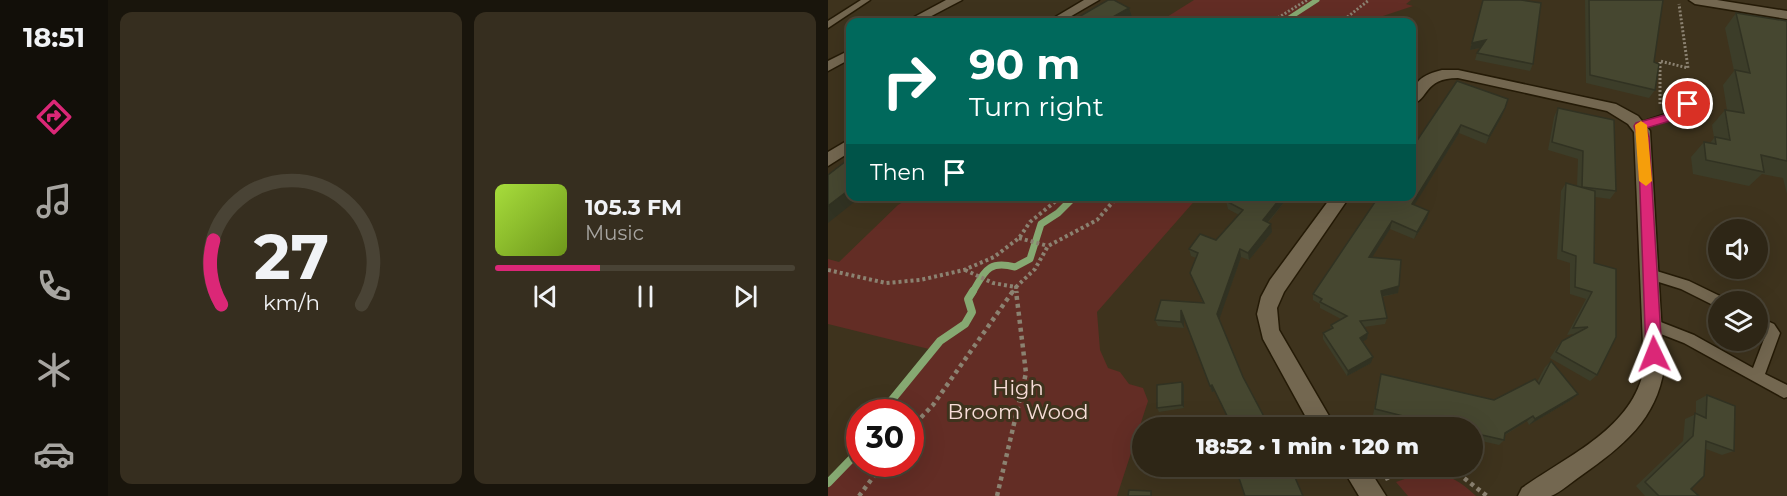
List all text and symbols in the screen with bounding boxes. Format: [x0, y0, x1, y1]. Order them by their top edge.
text: 18:51 [23, 21, 85, 54]
text: 90 m [969, 38, 1080, 90]
icon: right [870, 42, 948, 120]
pin [1662, 78, 1713, 129]
icon: arrive [1671, 87, 1704, 120]
text: Turn right [969, 90, 1104, 123]
icon: directions [33, 96, 75, 138]
icon: arrive [938, 156, 971, 189]
text: Then [870, 159, 926, 186]
icon: music [33, 180, 75, 222]
text: 105.3 FM [585, 194, 682, 221]
text: 27 [253, 219, 329, 295]
map controls [1708, 219, 1768, 351]
button: sound [1708, 219, 1768, 279]
text: Music [585, 221, 644, 245]
icon: phone [33, 265, 75, 307]
icon: previous [529, 280, 562, 313]
icon: pause [629, 280, 662, 313]
icon: next [729, 280, 762, 313]
text: km/h [262, 289, 320, 315]
button: layers [1708, 291, 1768, 351]
position arrow [1622, 322, 1686, 386]
icon: climate [33, 349, 75, 391]
park label: High Broom Wood [948, 375, 1088, 424]
speed limit sign: 30 [846, 399, 924, 477]
icon: car [33, 433, 75, 475]
text: 18:52 · 1 min · 120 m [1196, 433, 1419, 460]

